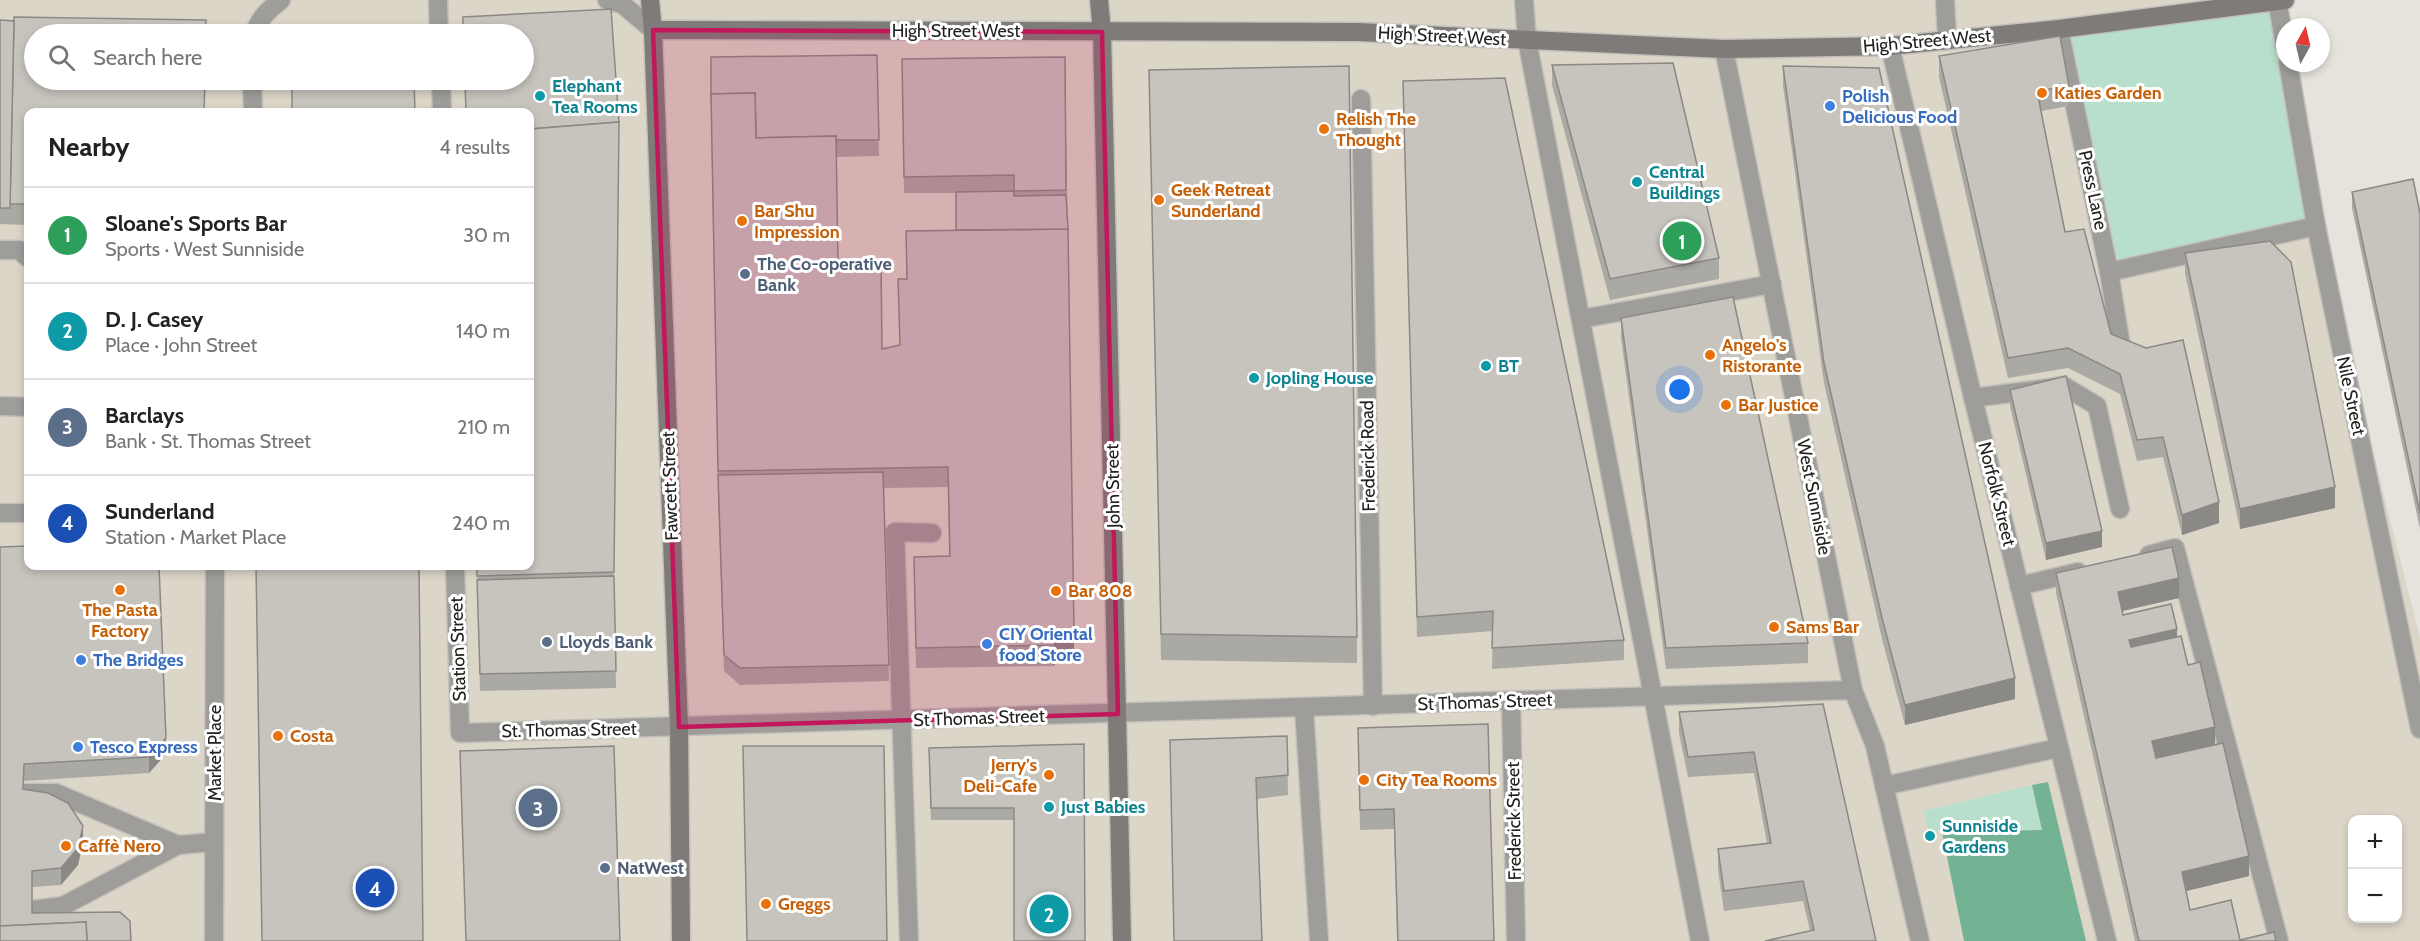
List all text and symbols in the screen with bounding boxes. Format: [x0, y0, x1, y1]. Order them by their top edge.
north arrow [2276, 18, 2330, 72]
street label: High Street West [892, 20, 1020, 42]
street label: High Street West [1377, 22, 1507, 50]
search box [24, 24, 534, 90]
street label: High Street West [1862, 24, 1992, 58]
icon: search [45, 41, 78, 74]
text: Search here [93, 44, 202, 71]
place label: Elephant Tea Rooms [552, 75, 638, 118]
place label: Katies Garden [2054, 82, 2162, 104]
place label: Polish Delicious Food [1842, 85, 1957, 128]
marker: Katies Garden [2035, 86, 2049, 100]
marker: Elephant Tea Rooms [533, 89, 547, 103]
marker: Polish Delicious Food [1823, 99, 1837, 113]
place label: Relish The Thought [1336, 108, 1416, 151]
marker: Relish The Thought [1317, 122, 1331, 136]
text: Nearby [48, 131, 129, 163]
text: 4 results [439, 135, 510, 159]
street label: Press Lane [2074, 148, 2112, 232]
place label: Central Buildings [1649, 161, 1721, 204]
marker: Central Buildings [1630, 175, 1644, 189]
place label: Geek Retreat Sunderland [1171, 179, 1271, 222]
marker: Geek Retreat Sunderland [1152, 193, 1166, 207]
place label: Bar Shu Impression [754, 200, 840, 243]
text: Sloane's Sports Bar [105, 210, 287, 237]
marker: Bar Shu Impression [735, 214, 749, 228]
pin: 1 [1662, 218, 1702, 264]
text: 1 [64, 223, 71, 247]
text: 30 m [463, 223, 510, 247]
text: Sports · West Sunniside [105, 237, 304, 261]
place label: The Co-operative Bank [757, 253, 892, 296]
marker: The Co-operative Bank [738, 267, 752, 281]
text: D. J. Casey [105, 306, 203, 333]
text: 2 [62, 319, 73, 343]
text: 140 m [456, 319, 510, 343]
text: Place · John Street [105, 333, 257, 357]
place label: Angelo's Ristorante [1722, 334, 1802, 377]
marker: Angelo's Ristorante [1703, 348, 1717, 362]
place label: BT [1498, 355, 1519, 377]
street label: Nile Street [2332, 355, 2370, 437]
marker: BT [1479, 359, 1493, 373]
place label: Jopling House [1265, 367, 1373, 389]
marker: Jopling House [1247, 371, 1261, 385]
your location [1665, 375, 1694, 404]
place label: Bar Justice [1738, 394, 1819, 416]
marker: Bar Justice [1719, 398, 1733, 412]
street label: Frederick Road [1356, 400, 1380, 512]
text: Barclays [105, 402, 184, 429]
text: 3 [62, 415, 73, 439]
text: 210 m [457, 415, 510, 439]
text: Bank · St. Thomas Street [105, 429, 311, 453]
street label: Fawcett Street [657, 431, 683, 541]
street label: West Sunniside [1792, 437, 1836, 557]
street label: Norfolk Street [1973, 440, 2021, 548]
street label: John Street [1101, 444, 1125, 529]
text: Sunderland [105, 498, 215, 525]
text: 4 [61, 511, 74, 535]
text: 240 m [452, 511, 510, 535]
text: Station · Market Place [105, 525, 286, 549]
place label: Bar 808 [1068, 580, 1133, 602]
marker: The Pasta Factory [113, 583, 127, 597]
marker: Bar 808 [1049, 584, 1063, 598]
street label: Station Street [445, 596, 471, 702]
place label: The Pasta Factory [82, 599, 158, 642]
place label: Sams Bar [1786, 616, 1859, 638]
marker: Sams Bar [1767, 620, 1781, 634]
place label: CIY Oriental food Store [999, 623, 1093, 666]
place label: Lloyds Bank [559, 631, 653, 653]
marker: Lloyds Bank [540, 635, 554, 649]
marker: CIY Oriental food Store [980, 637, 994, 651]
place label: The Bridges [93, 649, 184, 671]
marker: The Bridges [74, 653, 88, 667]
street label: St Thomas' Street [1417, 689, 1553, 715]
street label: Market Place [204, 705, 226, 801]
street label: St Thomas Street [913, 705, 1045, 731]
street label: St. Thomas Street [501, 718, 637, 742]
place label: Costa [290, 725, 334, 747]
marker: Costa [271, 729, 285, 743]
place label: Tesco Express [90, 736, 198, 758]
marker: Tesco Express [71, 740, 85, 754]
place label: Jerry's Deli-Cafe [963, 754, 1037, 797]
street label: Frederick Street [1502, 762, 1526, 880]
marker: Jerry's Deli-Cafe [1042, 768, 1056, 782]
place label: City Tea Rooms [1376, 769, 1498, 791]
marker: City Tea Rooms [1357, 773, 1371, 787]
pin: 3 [518, 786, 558, 830]
place label: Just Babies [1060, 796, 1146, 818]
marker: Just Babies [1042, 800, 1056, 814]
place label: Sunniside Gardens [1942, 815, 2018, 858]
map controls [2348, 815, 2402, 923]
button: + [2348, 815, 2402, 869]
marker: Sunniside Gardens [1923, 829, 1937, 843]
place label: Caffè Nero [78, 835, 161, 857]
marker: Caffè Nero [59, 839, 73, 853]
place label: NatWest [617, 857, 684, 879]
marker: NatWest [598, 861, 612, 875]
pin: 4 [356, 866, 394, 910]
button: − [2348, 869, 2402, 923]
pin: 2 [1030, 892, 1068, 936]
place label: Greggs [778, 893, 831, 915]
marker: Greggs [759, 897, 773, 911]

